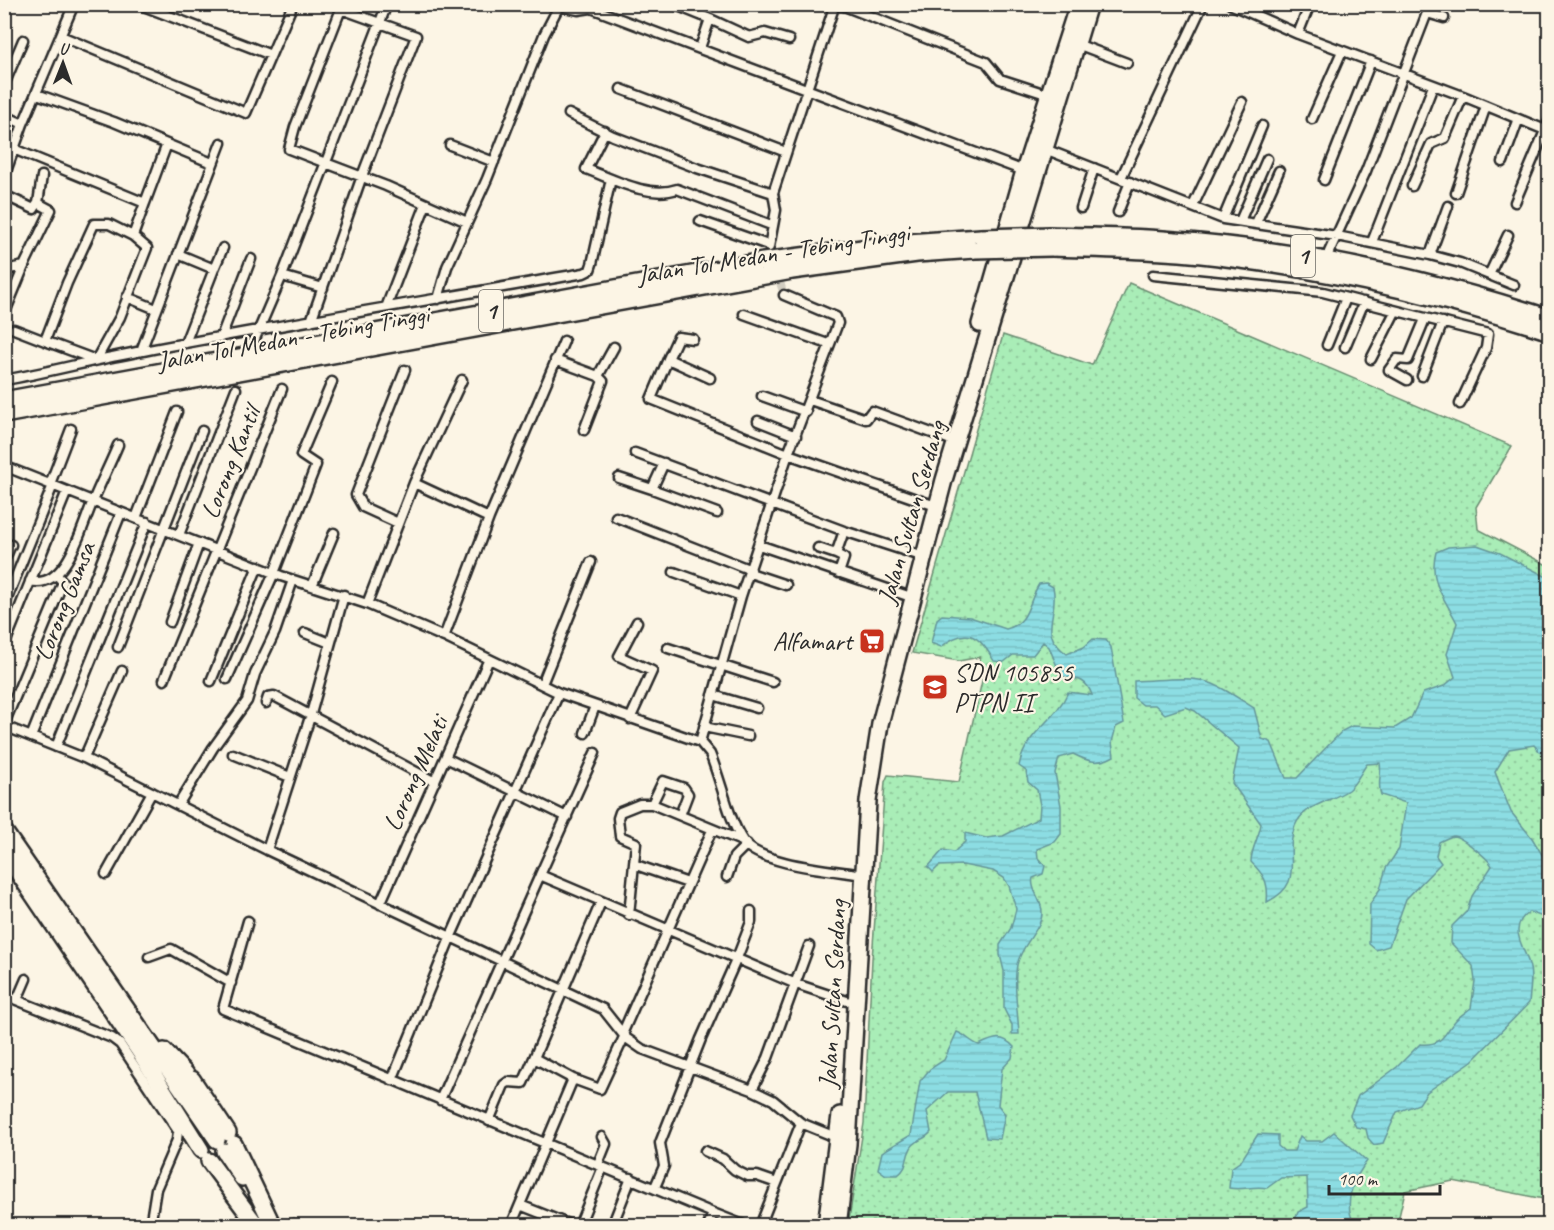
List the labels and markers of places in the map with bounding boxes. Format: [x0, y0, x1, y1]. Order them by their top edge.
place label: Alfamart [773, 625, 854, 658]
supermarket icon: Alfamart [857, 626, 887, 656]
place label: SDN 105855 PTPN II [954, 656, 1074, 719]
school or university icon: SDN 105855 PTPN II [920, 672, 950, 702]

